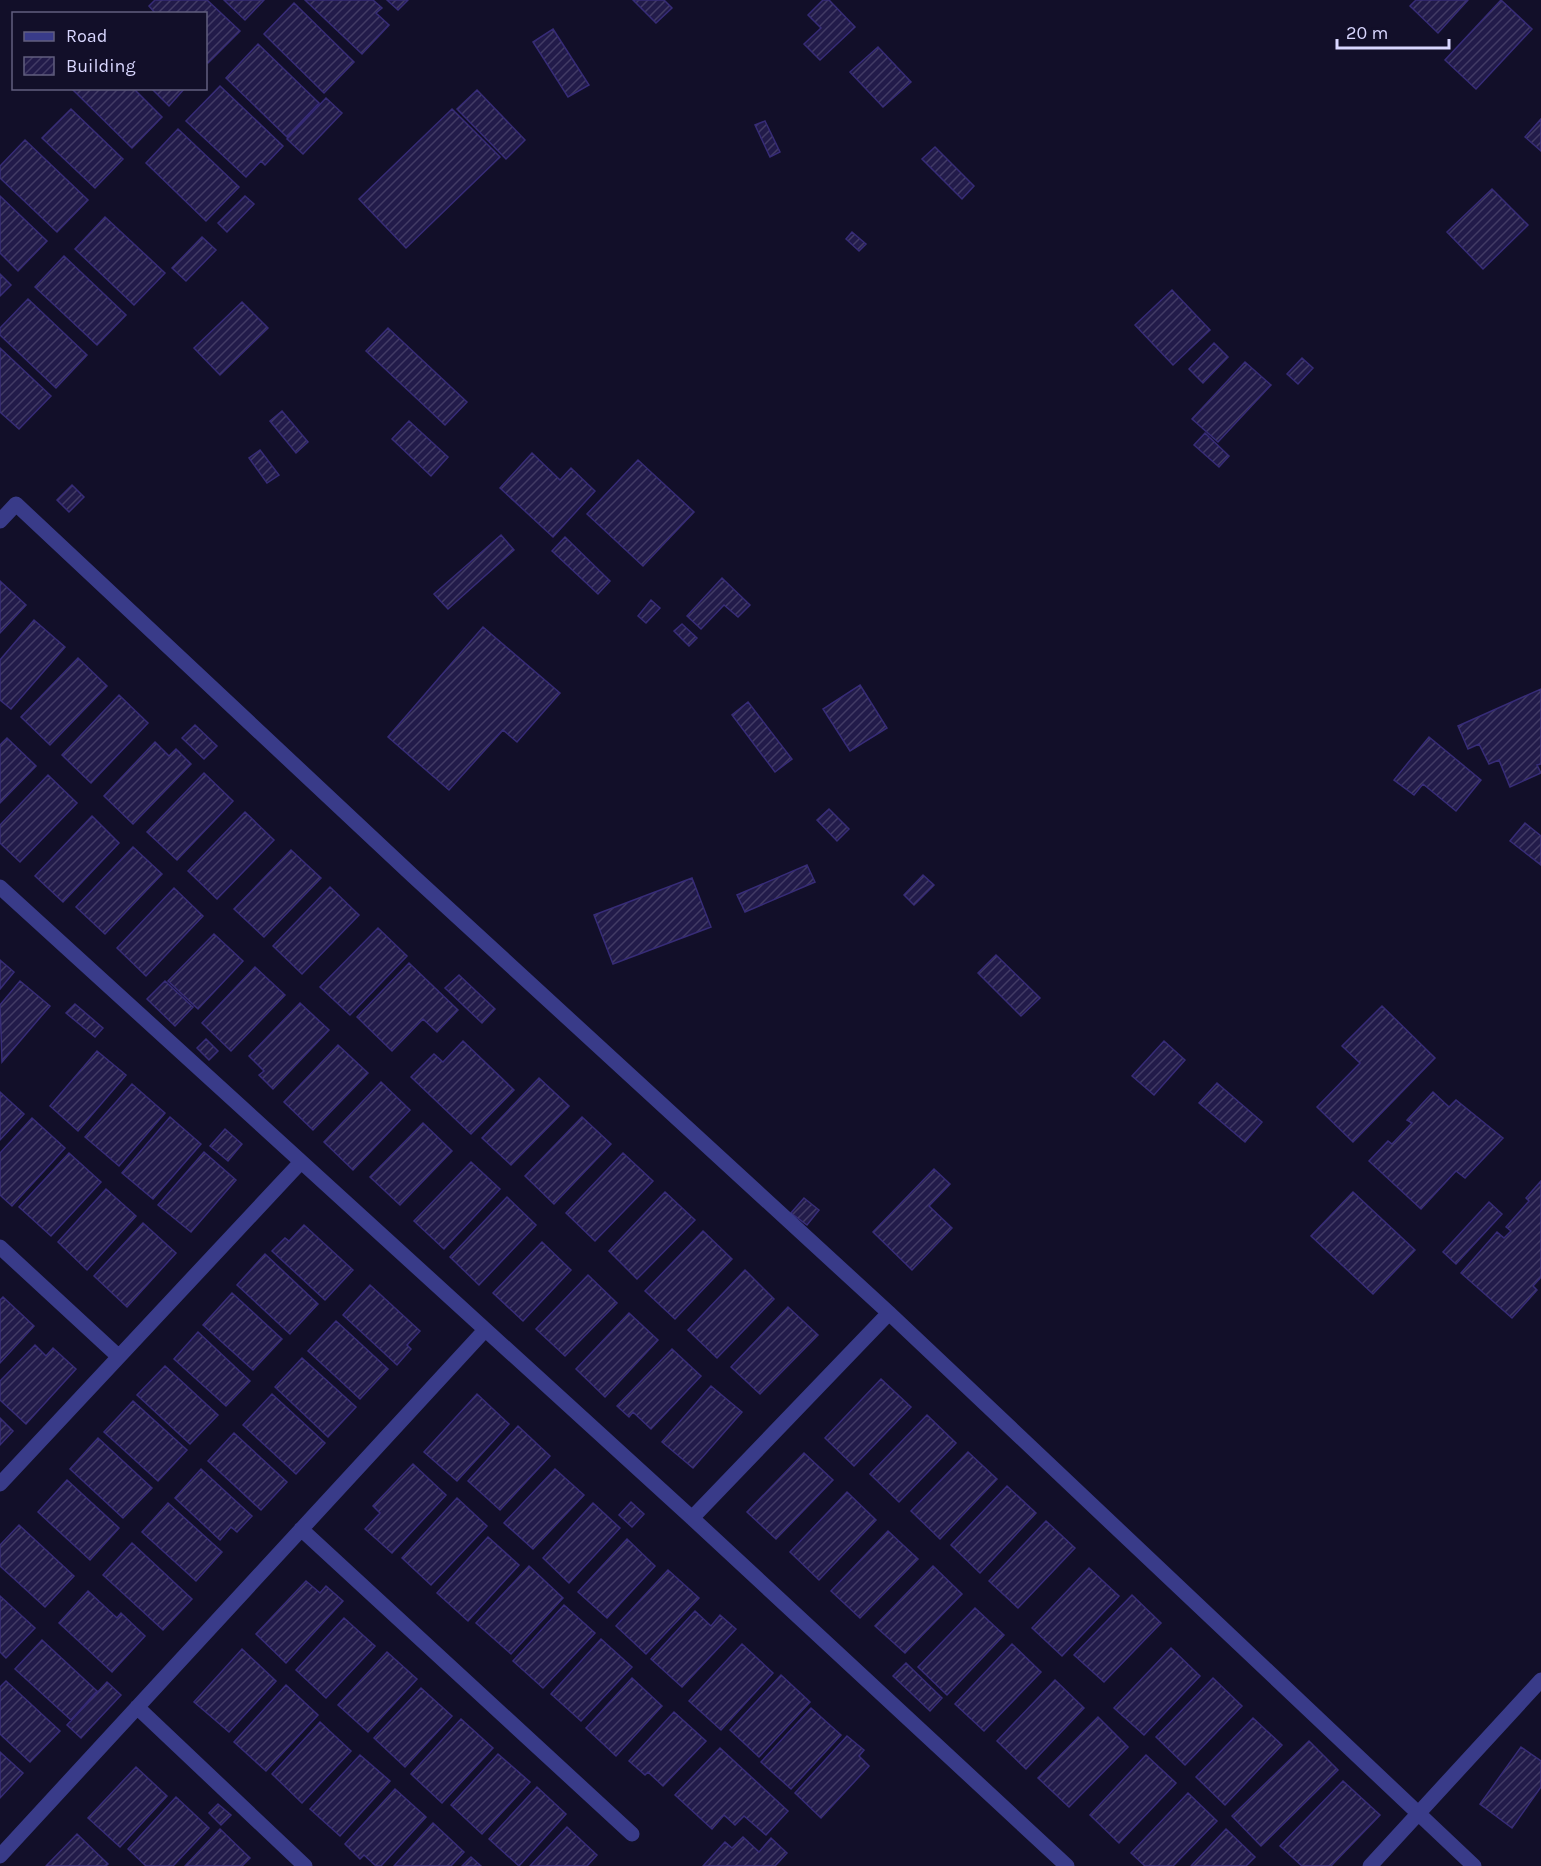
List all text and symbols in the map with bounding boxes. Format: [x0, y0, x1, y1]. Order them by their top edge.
legend [12, 12, 207, 90]
scale bar [1337, 12, 1450, 50]
text: 20 m [1346, 22, 1388, 44]
text: Road [66, 25, 107, 47]
text: Building [66, 55, 136, 77]

